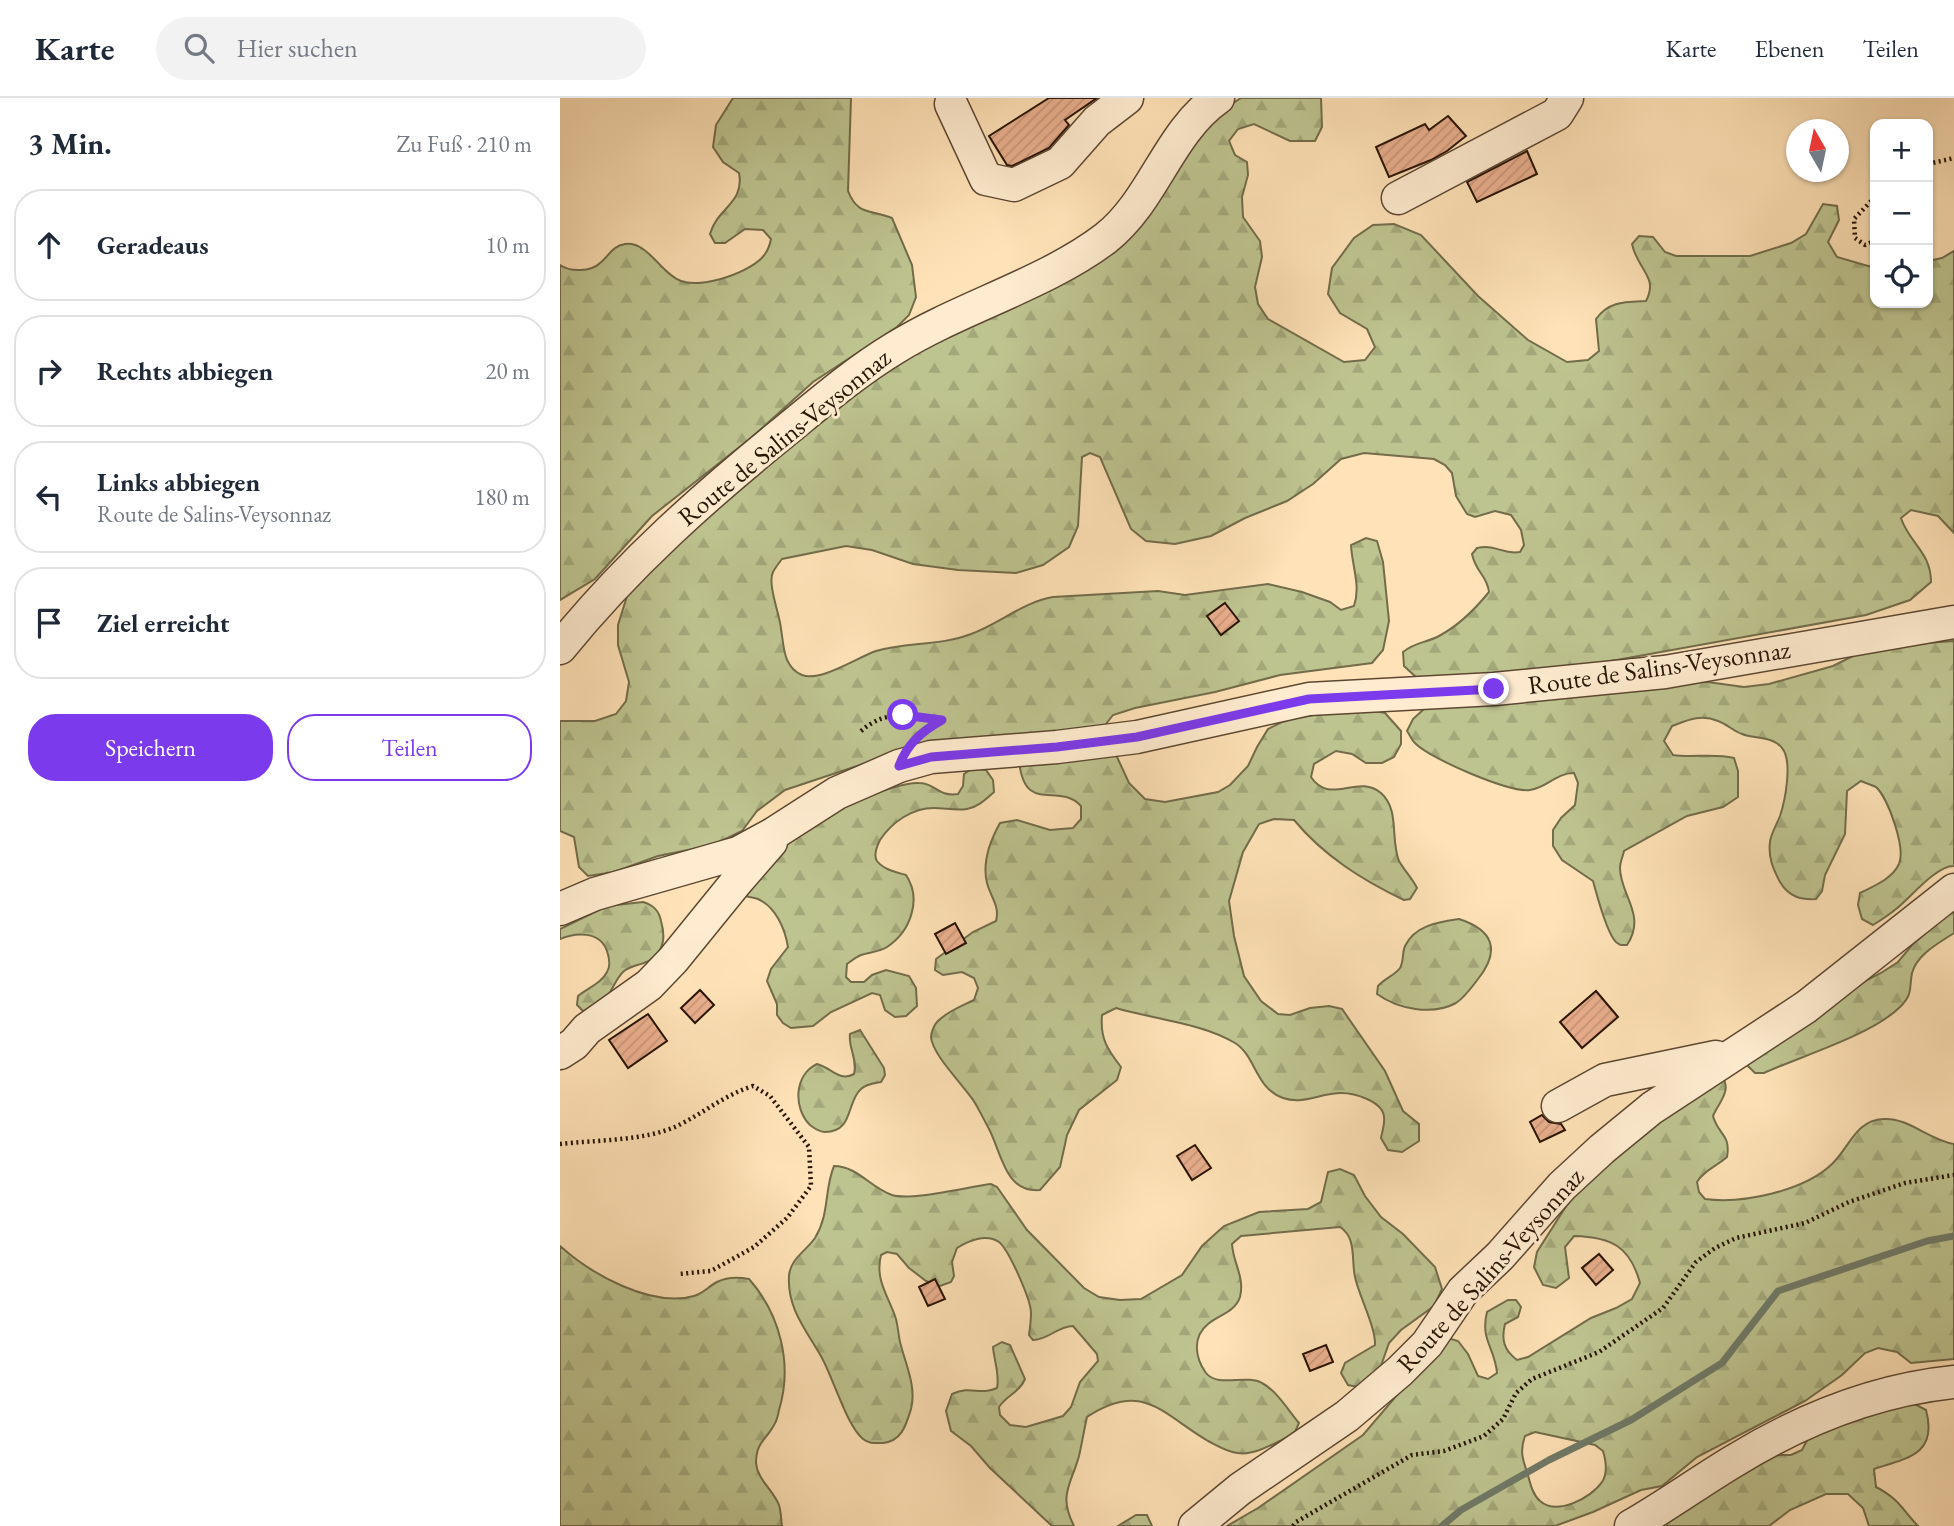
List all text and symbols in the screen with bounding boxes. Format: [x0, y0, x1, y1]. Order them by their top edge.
search box [156, 17, 646, 80]
text: Karte [35, 27, 114, 70]
icon: search [180, 29, 218, 67]
text: Hier suchen [236, 31, 358, 65]
text: Karte [1666, 33, 1716, 64]
text: Ebenen [1754, 33, 1824, 64]
text: Teilen [1862, 33, 1919, 64]
north arrow [1786, 119, 1849, 182]
map controls [1870, 119, 1933, 308]
button: + [1870, 119, 1933, 182]
text: 3 Min. [28, 124, 112, 163]
text: Zu Fuß · 210 m [397, 129, 532, 159]
button: − [1870, 182, 1933, 245]
icon: ahead [30, 226, 68, 264]
text: Geradeaus [97, 228, 209, 262]
text: 10 m [485, 230, 530, 260]
button: locate [1870, 245, 1933, 308]
street label: Route de Salins-Veysonnaz [671, 340, 898, 533]
icon: right [30, 352, 68, 390]
text: Rechts abbiegen [97, 354, 273, 388]
text: 20 m [485, 356, 530, 386]
text: Links abbiegen [97, 465, 260, 499]
icon: left [30, 478, 68, 516]
text: 180 m [474, 482, 530, 512]
text: Route de Salins-Veysonnaz [97, 499, 331, 529]
icon: arrive [30, 604, 68, 642]
text: Ziel erreicht [97, 606, 229, 640]
street label: Route de Salins-Veysonnaz [1526, 632, 1792, 702]
route end [1478, 673, 1509, 704]
route start [887, 699, 918, 730]
button: Speichern [28, 714, 273, 781]
button: Teilen [287, 714, 532, 781]
street label: Route de Salins-Veysonnaz [1389, 1160, 1591, 1380]

